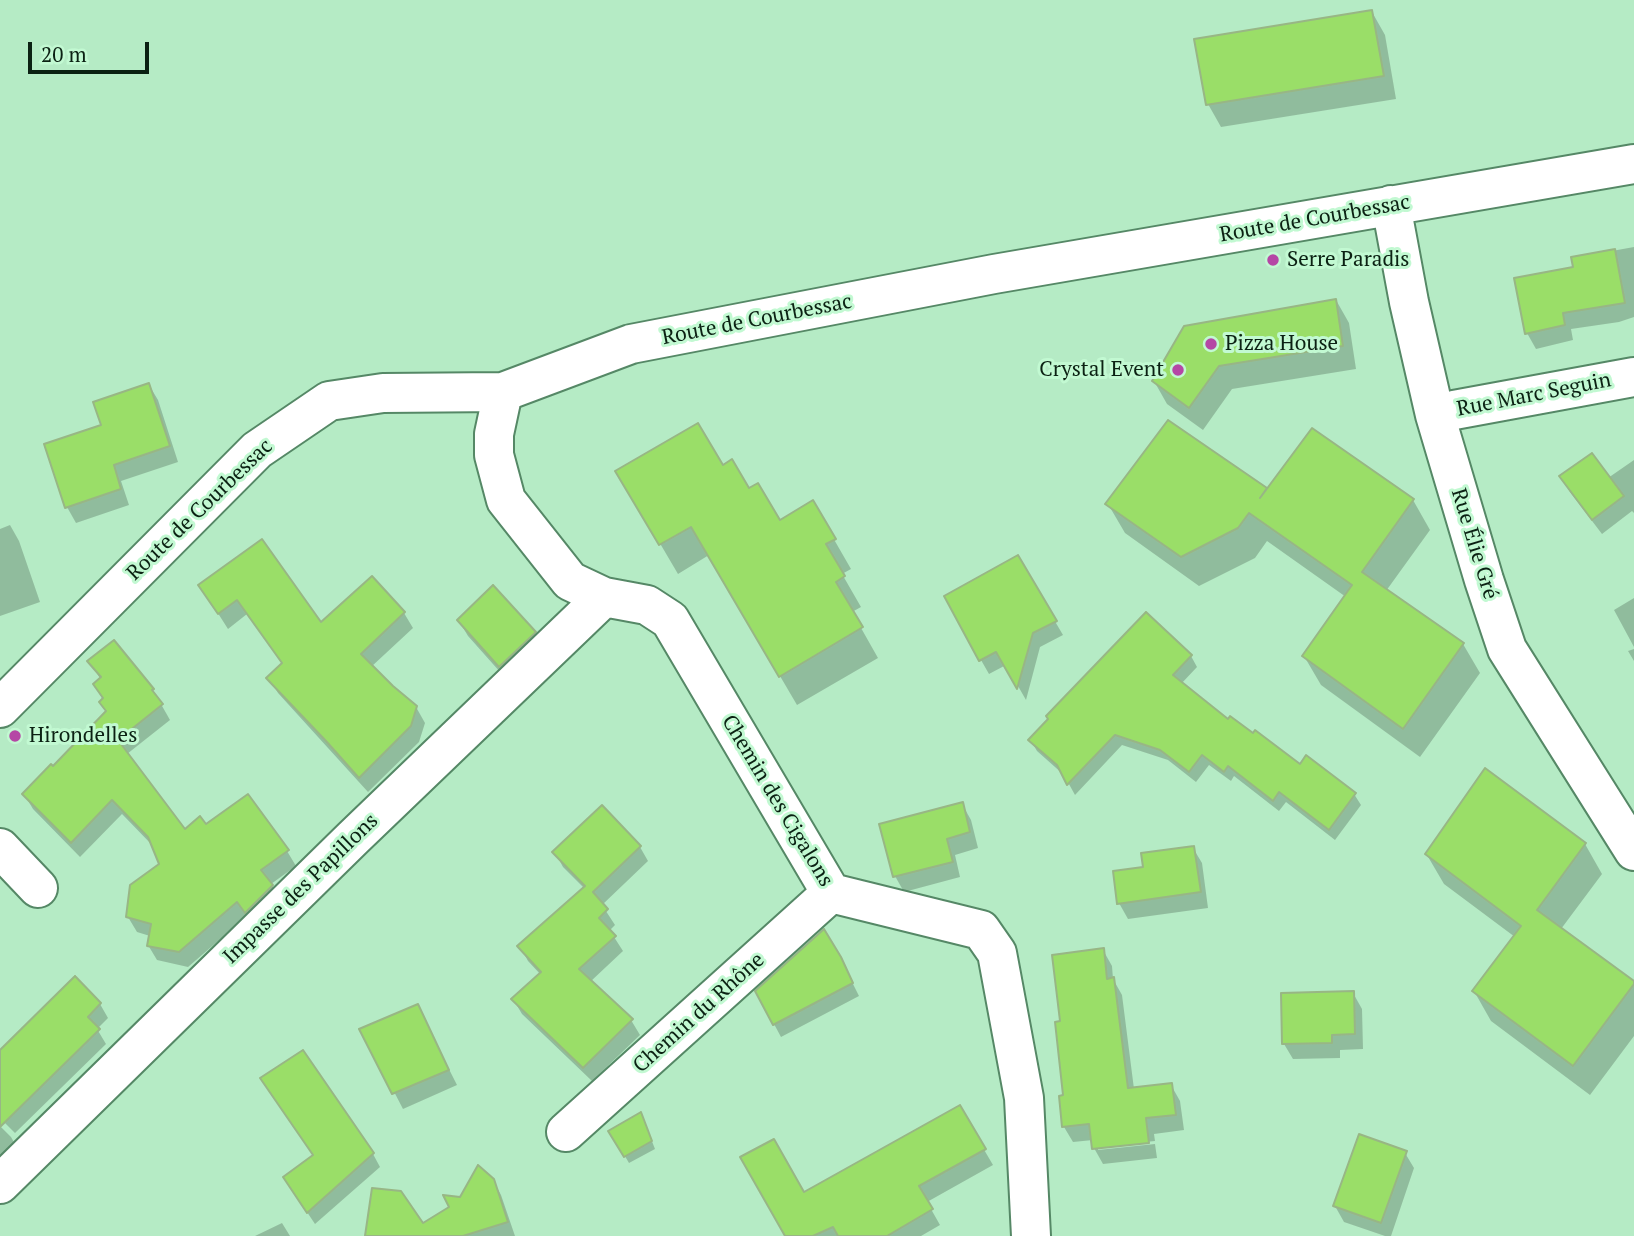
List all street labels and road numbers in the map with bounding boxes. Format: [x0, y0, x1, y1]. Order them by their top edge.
street label: Route de Courbessac [1218, 190, 1412, 248]
street label: Route de Courbessac [660, 289, 854, 351]
street label: Rue Marc Seguin [1455, 368, 1613, 422]
street label: Route de Courbessac [122, 434, 278, 586]
street label: Rue Élie Gré [1445, 485, 1503, 603]
street label: Chemin des Cigalons [716, 711, 838, 891]
street label: Impasse des Papillons [218, 809, 384, 969]
street label: Chemin du Rhône [628, 948, 770, 1078]

